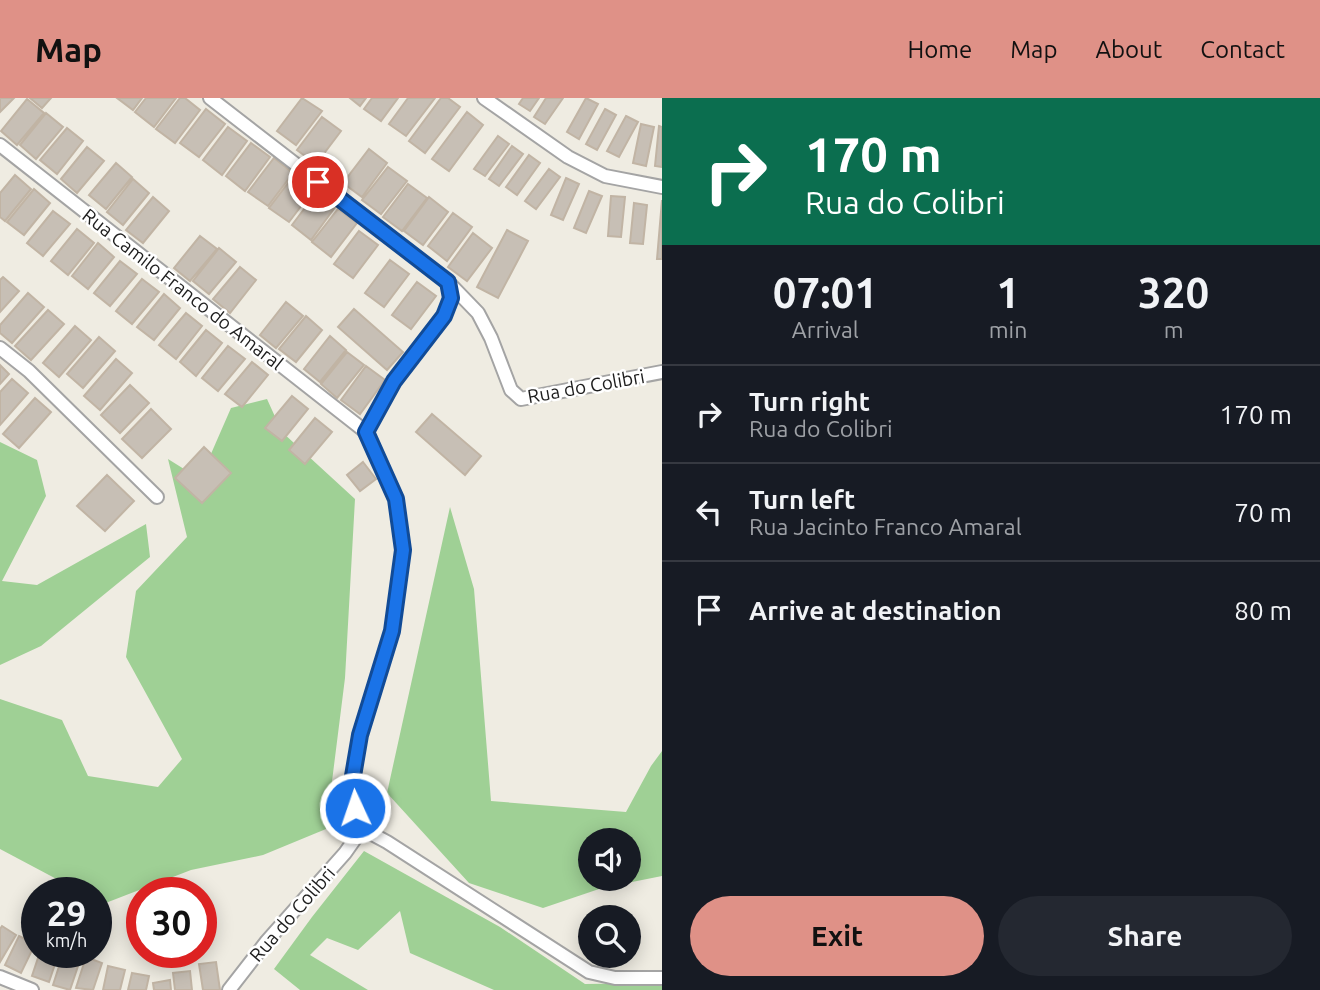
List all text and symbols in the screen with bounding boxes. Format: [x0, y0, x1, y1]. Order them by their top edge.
text: Map [35, 31, 102, 68]
text: Home [907, 36, 972, 63]
text: Map [1010, 36, 1057, 63]
text: About [1095, 36, 1162, 63]
text: Contact [1200, 36, 1285, 63]
icon: right [690, 126, 781, 217]
text: 170 m [805, 126, 942, 181]
pin [288, 152, 348, 212]
icon: arrive [299, 163, 337, 201]
text: Rua do Colibri [805, 184, 1005, 220]
street label: Rua Camilo Franco do Amaral [78, 204, 288, 374]
text: 07:01 [773, 269, 878, 316]
text: 1 [996, 269, 1020, 316]
text: 320 [1138, 269, 1209, 316]
text: Arrival [792, 317, 859, 342]
text: min [989, 317, 1027, 342]
text: m [1164, 317, 1184, 342]
street label: Rua do Colibri [526, 365, 646, 407]
text: Turn right [749, 387, 870, 416]
icon: right [690, 395, 728, 433]
text: 170 m [1220, 400, 1292, 429]
text: Rua do Colibri [749, 416, 893, 441]
text: Turn left [749, 485, 855, 514]
icon: left [690, 493, 728, 531]
text: 70 m [1234, 498, 1292, 527]
text: Rua Jacinto Franco Amaral [749, 514, 1022, 539]
icon: arrive [690, 591, 728, 629]
text: Arrive at destination [749, 596, 1002, 625]
text: 80 m [1234, 596, 1292, 625]
position arrow [318, 771, 392, 845]
map controls [578, 828, 641, 968]
button: sound [578, 828, 641, 891]
street label: Rua do Colibri [245, 862, 339, 966]
speed limit sign: 30 [126, 877, 217, 968]
text: 29 [47, 893, 86, 933]
button: Exit [690, 896, 984, 976]
button: Share [998, 896, 1292, 976]
button: search [578, 905, 641, 968]
text: km/h [46, 930, 87, 950]

